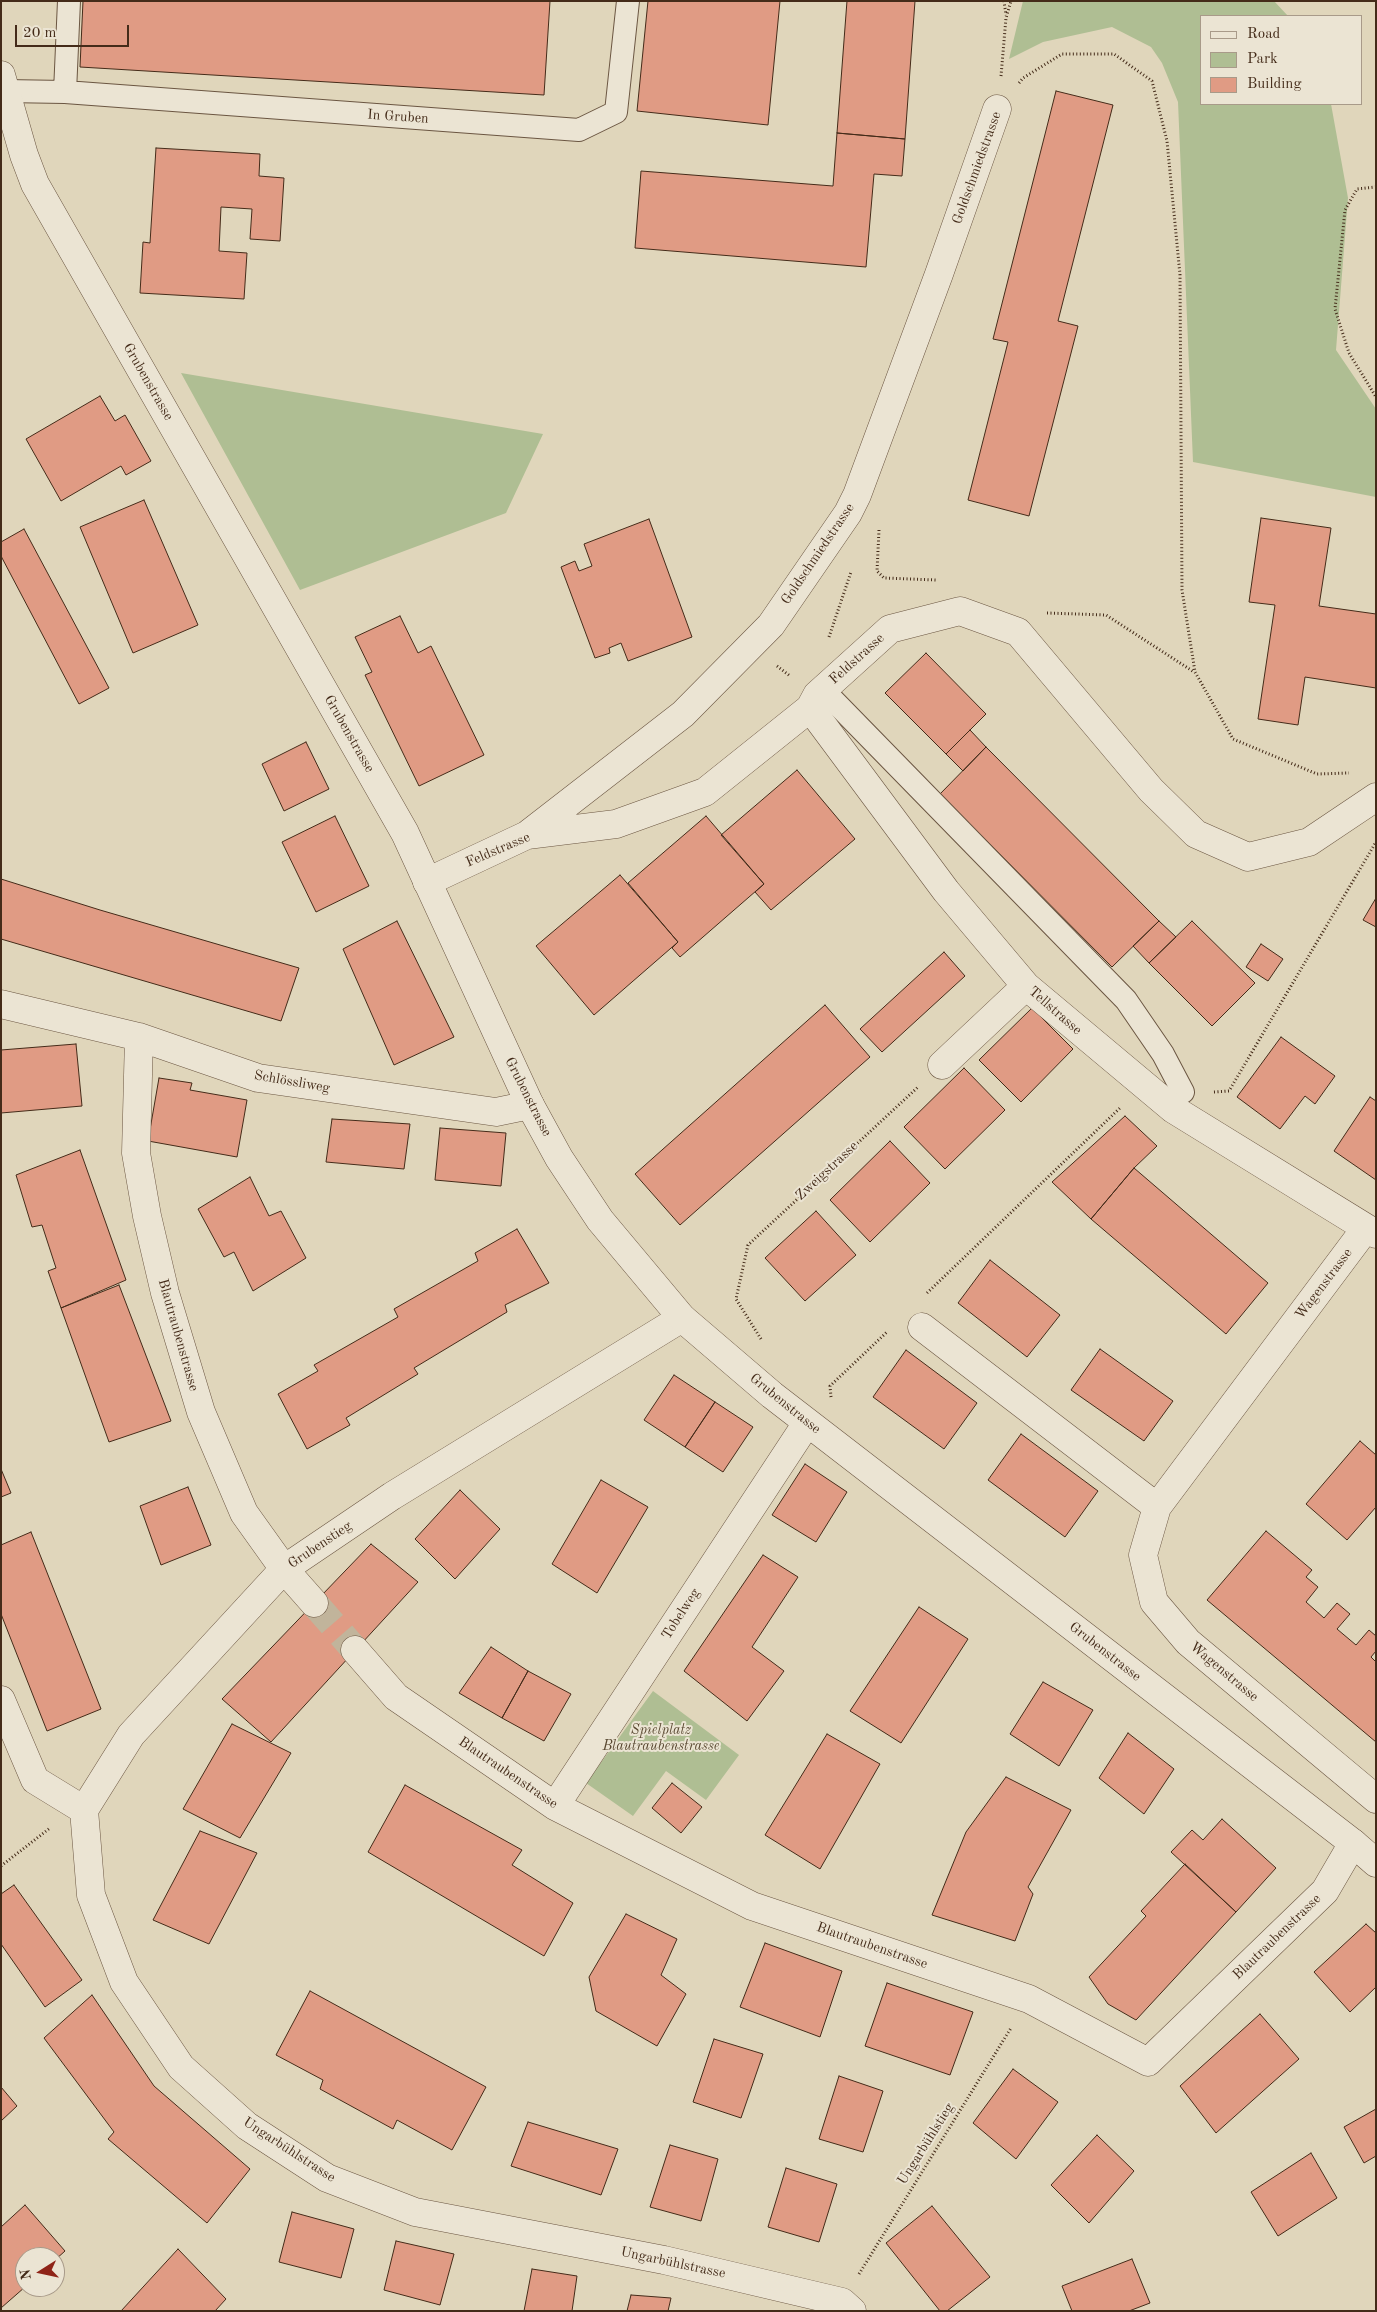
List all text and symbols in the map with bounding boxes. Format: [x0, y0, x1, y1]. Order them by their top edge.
scale bar [18, 15, 131, 47]
legend [1200, 15, 1362, 105]
text: 20 m [23, 26, 57, 41]
text: Road [1247, 27, 1280, 42]
text: Park [1247, 52, 1278, 67]
text: Building [1247, 77, 1302, 92]
street label: In Gruben [367, 106, 429, 128]
street label: Goldschmiedstrasse [949, 109, 1005, 227]
street label: Grubenstrasse [119, 340, 177, 424]
street label: Goldschmiedstrasse [778, 500, 858, 608]
street label: Feldstrasse [826, 630, 888, 688]
street label: Grubenstrasse [320, 692, 378, 776]
street label: Feldstrasse [463, 829, 533, 871]
street label: Tellstrasse [1025, 983, 1085, 1039]
street label: Grubenstrasse [501, 1055, 555, 1139]
street label: Schlössliweg [253, 1067, 331, 1097]
street label: Zweigstrasse [792, 1138, 862, 1204]
street label: Wagenstrasse [1292, 1245, 1356, 1323]
street label: Blautraubenstrasse [154, 1277, 202, 1393]
street label: Grubenstrasse [746, 1370, 824, 1438]
street label: Grubenstieg [285, 1518, 355, 1572]
street label: Tobelweg [658, 1585, 704, 1643]
street label: Grubenstrasse [1066, 1619, 1144, 1685]
street label: Wagenstrasse [1186, 1638, 1262, 1706]
park label: Spielplatz Blautraubenstrasse [602, 1722, 720, 1754]
street label: Blautraubenstrasse [455, 1734, 561, 1812]
street label: Blautraubenstrasse [1229, 1891, 1325, 1983]
street label: Blautraubenstrasse [814, 1919, 930, 1973]
street label: Ungarbühlstieg [894, 2100, 958, 2188]
street label: Ungarbühlstrasse [240, 2114, 338, 2186]
street label: Ungarbühlstrasse [619, 2244, 727, 2282]
north arrow [15, 2247, 65, 2297]
text: N [18, 2268, 34, 2281]

